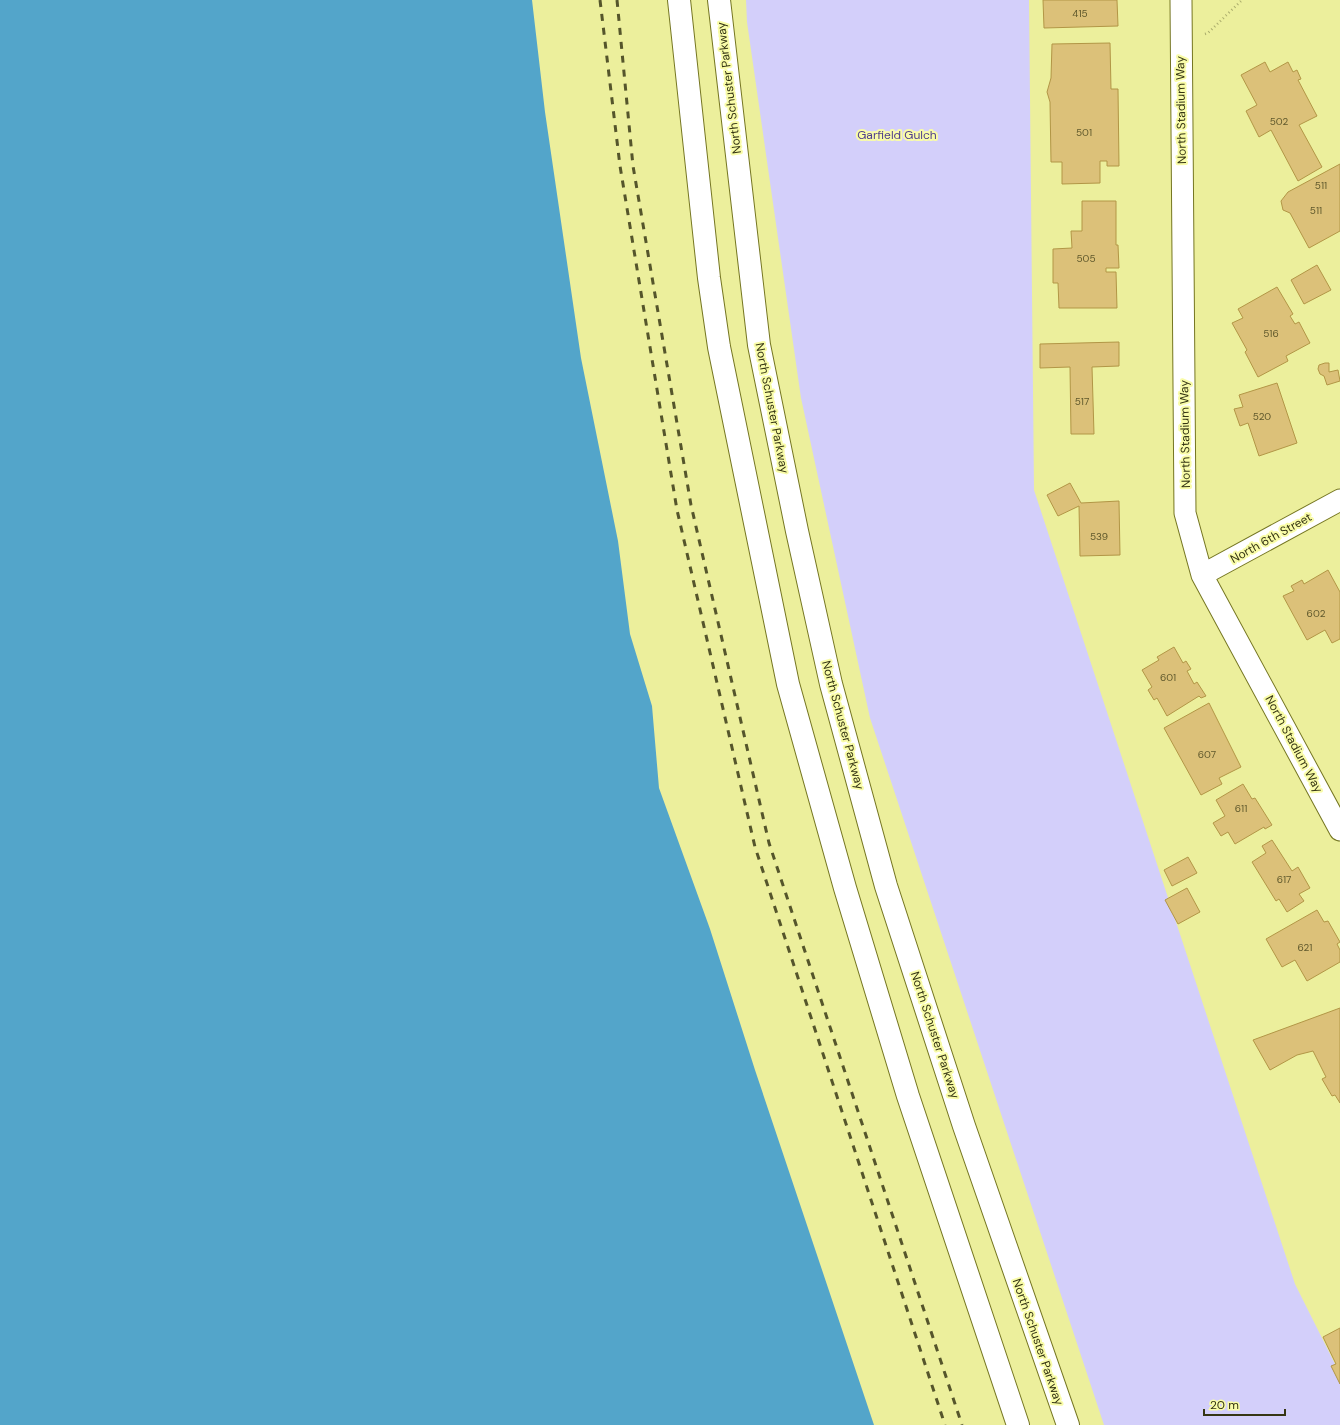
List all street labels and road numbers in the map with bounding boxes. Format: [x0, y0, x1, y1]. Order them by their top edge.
street label: North Schuster Parkway [713, 21, 745, 155]
street label: North Stadium Way [1172, 56, 1190, 164]
street label: North Schuster Parkway [751, 341, 793, 475]
street label: North Stadium Way [1176, 380, 1194, 488]
street label: North 6th Street [1227, 509, 1315, 567]
street label: North Schuster Parkway [818, 659, 868, 791]
street label: North Stadium Way [1262, 693, 1327, 796]
street label: North Schuster Parkway [907, 969, 963, 1101]
street label: North Schuster Parkway [1009, 1277, 1067, 1408]

